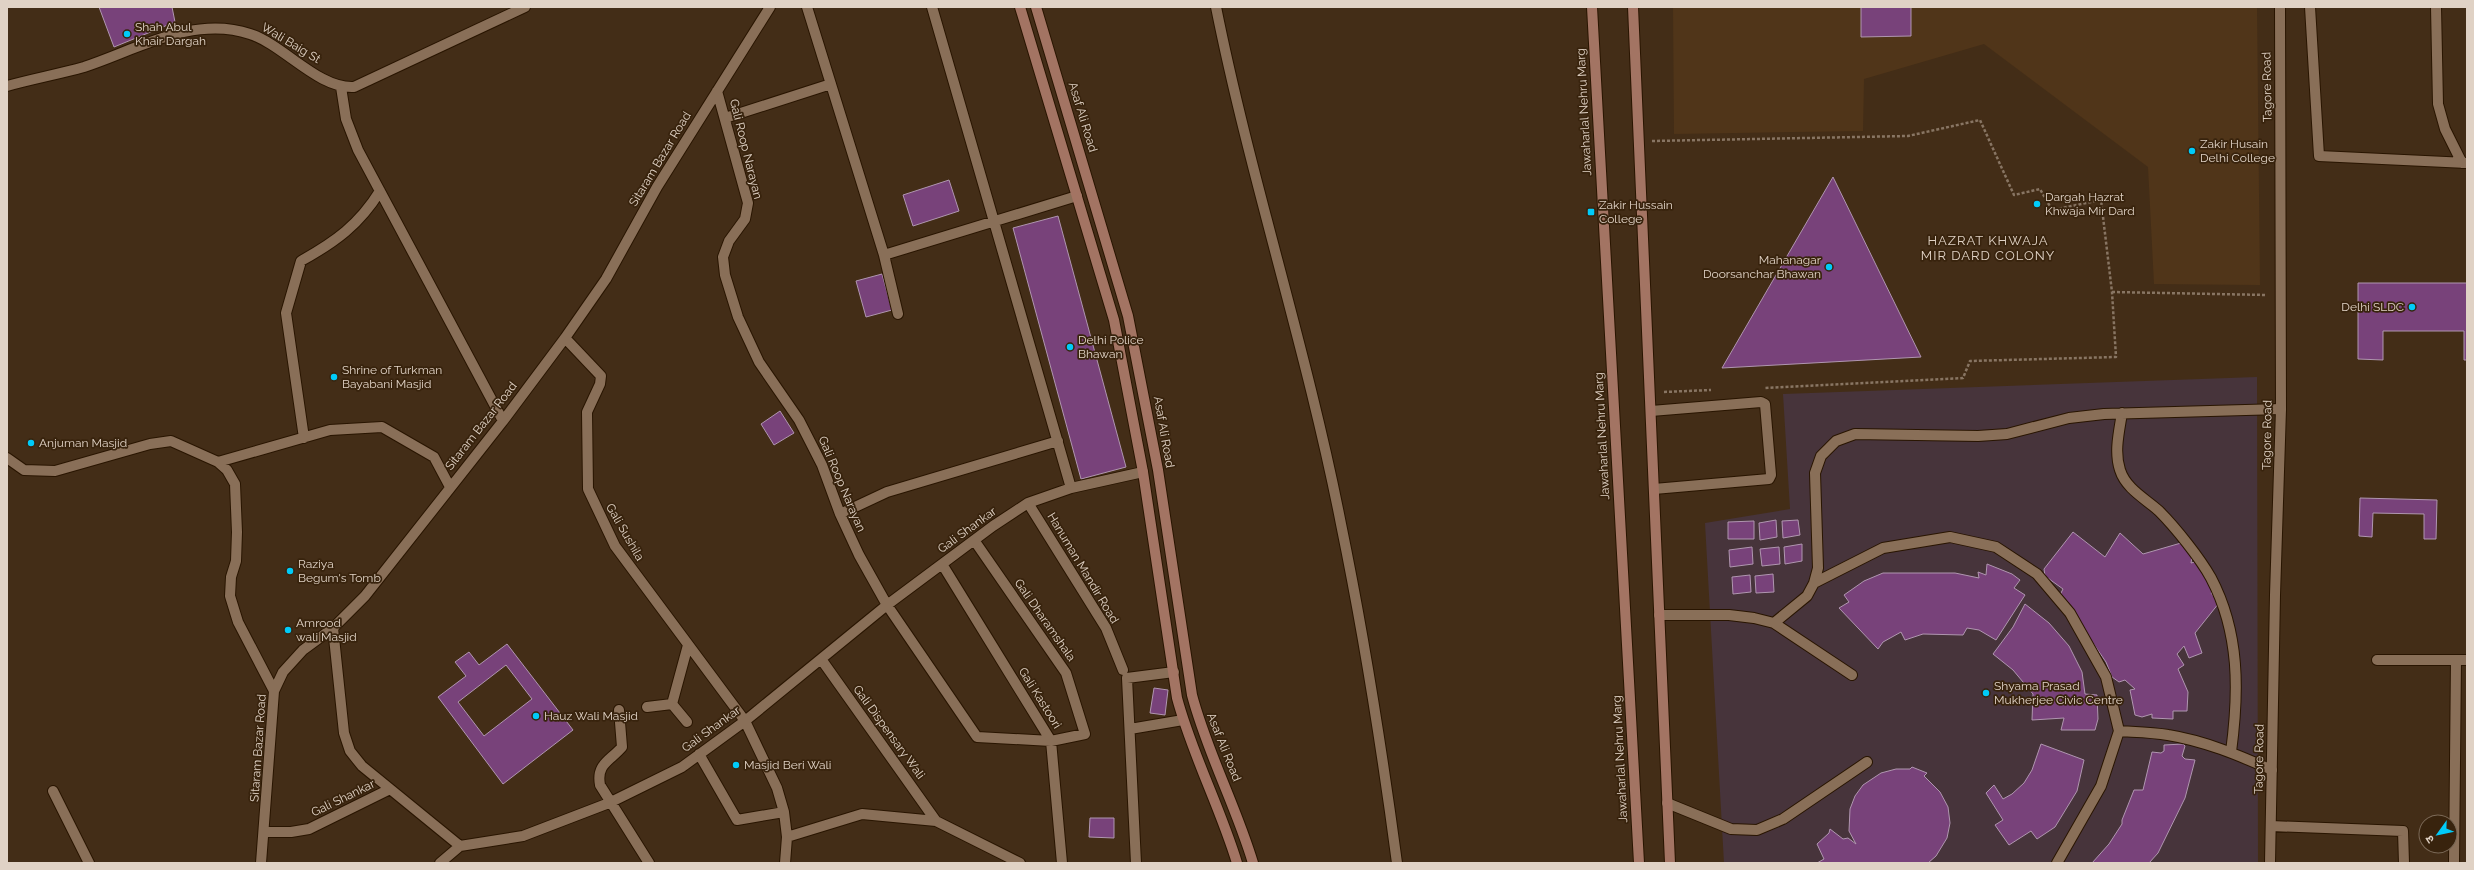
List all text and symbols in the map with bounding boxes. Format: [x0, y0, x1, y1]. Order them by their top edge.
place label: Shah Abul Khair Dargah [135, 20, 206, 48]
street label: Wali Baig St [259, 20, 323, 66]
marker: Shah Abul Khair Dargah [122, 29, 132, 39]
street label: Jawaharlal Nehru Marg [1574, 48, 1594, 176]
street label: Tagore Road [2259, 52, 2275, 122]
street label: Asaf Ali Road [1066, 80, 1100, 154]
street label: Gali Roop Narayan [727, 98, 765, 200]
street label: Sitaram Bazar Road [626, 109, 694, 209]
place label: Zakir Husain Delhi College [2200, 137, 2275, 165]
marker: Zakir Husain Delhi College [2187, 146, 2197, 156]
place label: Dargah Hazrat Khwaja Mir Dard [2045, 190, 2135, 218]
place label: Zakir Hussain College [1599, 198, 1673, 226]
marker: Dargah Hazrat Khwaja Mir Dard [2032, 199, 2042, 209]
marker: Zakir Hussain College [1586, 207, 1596, 217]
district label: HAZRAT KHWAJA MIR DARD COLONY [1921, 233, 2055, 263]
place label: Mahanagar Doorsanchar Bhawan [1703, 253, 1822, 281]
marker: Mahanagar Doorsanchar Bhawan [1824, 262, 1834, 272]
place label: Delhi SLDC [2341, 300, 2404, 314]
marker: Delhi SLDC [2407, 302, 2417, 312]
place label: Delhi Police Bhawan [1078, 333, 1144, 361]
marker: Delhi Police Bhawan [1065, 342, 1075, 352]
place label: Shrine of Turkman Bayabani Masjid [342, 363, 442, 391]
marker: Shrine of Turkman Bayabani Masjid [329, 372, 339, 382]
street label: Jawaharlal Nehru Marg [1592, 372, 1612, 500]
street label: Sitaram Bazar Road [442, 379, 520, 473]
street label: Asaf Ali Road [1151, 395, 1177, 469]
street label: Tagore Road [2259, 400, 2275, 470]
street label: Gali Roop Narayan [816, 434, 868, 534]
place label: Anjuman Masjid [39, 436, 127, 450]
marker: Anjuman Masjid [26, 438, 36, 448]
street label: Gali Sushila [603, 501, 647, 563]
street label: Gali Shankar [935, 504, 1000, 556]
street label: Hanuman Mandir Road [1044, 510, 1122, 626]
place label: Raziya Begum's Tomb [298, 557, 381, 585]
marker: Raziya Begum's Tomb [285, 566, 295, 576]
street label: Gali Dharamshala [1011, 576, 1079, 664]
place label: Amrood wali Masjid [296, 616, 357, 644]
marker: Amrood wali Masjid [283, 625, 293, 635]
street label: Gali Kastoori [1016, 665, 1064, 731]
place label: Shyama Prasad Mukherjee Civic Centre [1994, 679, 2123, 707]
street label: Gali Dispensary Wali [850, 682, 928, 782]
marker: Shyama Prasad Mukherjee Civic Centre [1981, 688, 1991, 698]
street label: Sitaram Bazar Road [247, 694, 269, 802]
street label: Jawaharlal Nehru Marg [1610, 695, 1630, 823]
street label: Gali Shankar [679, 703, 744, 755]
place label: Hauz Wali Masjid [544, 709, 638, 723]
marker: Hauz Wali Masjid [531, 711, 541, 721]
street label: Asaf Ali Road [1204, 711, 1244, 783]
street label: Tagore Road [2251, 724, 2267, 794]
place label: Masjid Beri Wali [744, 758, 832, 772]
marker: Masjid Beri Wali [731, 760, 741, 770]
street label: Gali Shankar [309, 776, 378, 819]
north arrow [2418, 814, 2458, 854]
text: उ [2423, 832, 2437, 845]

